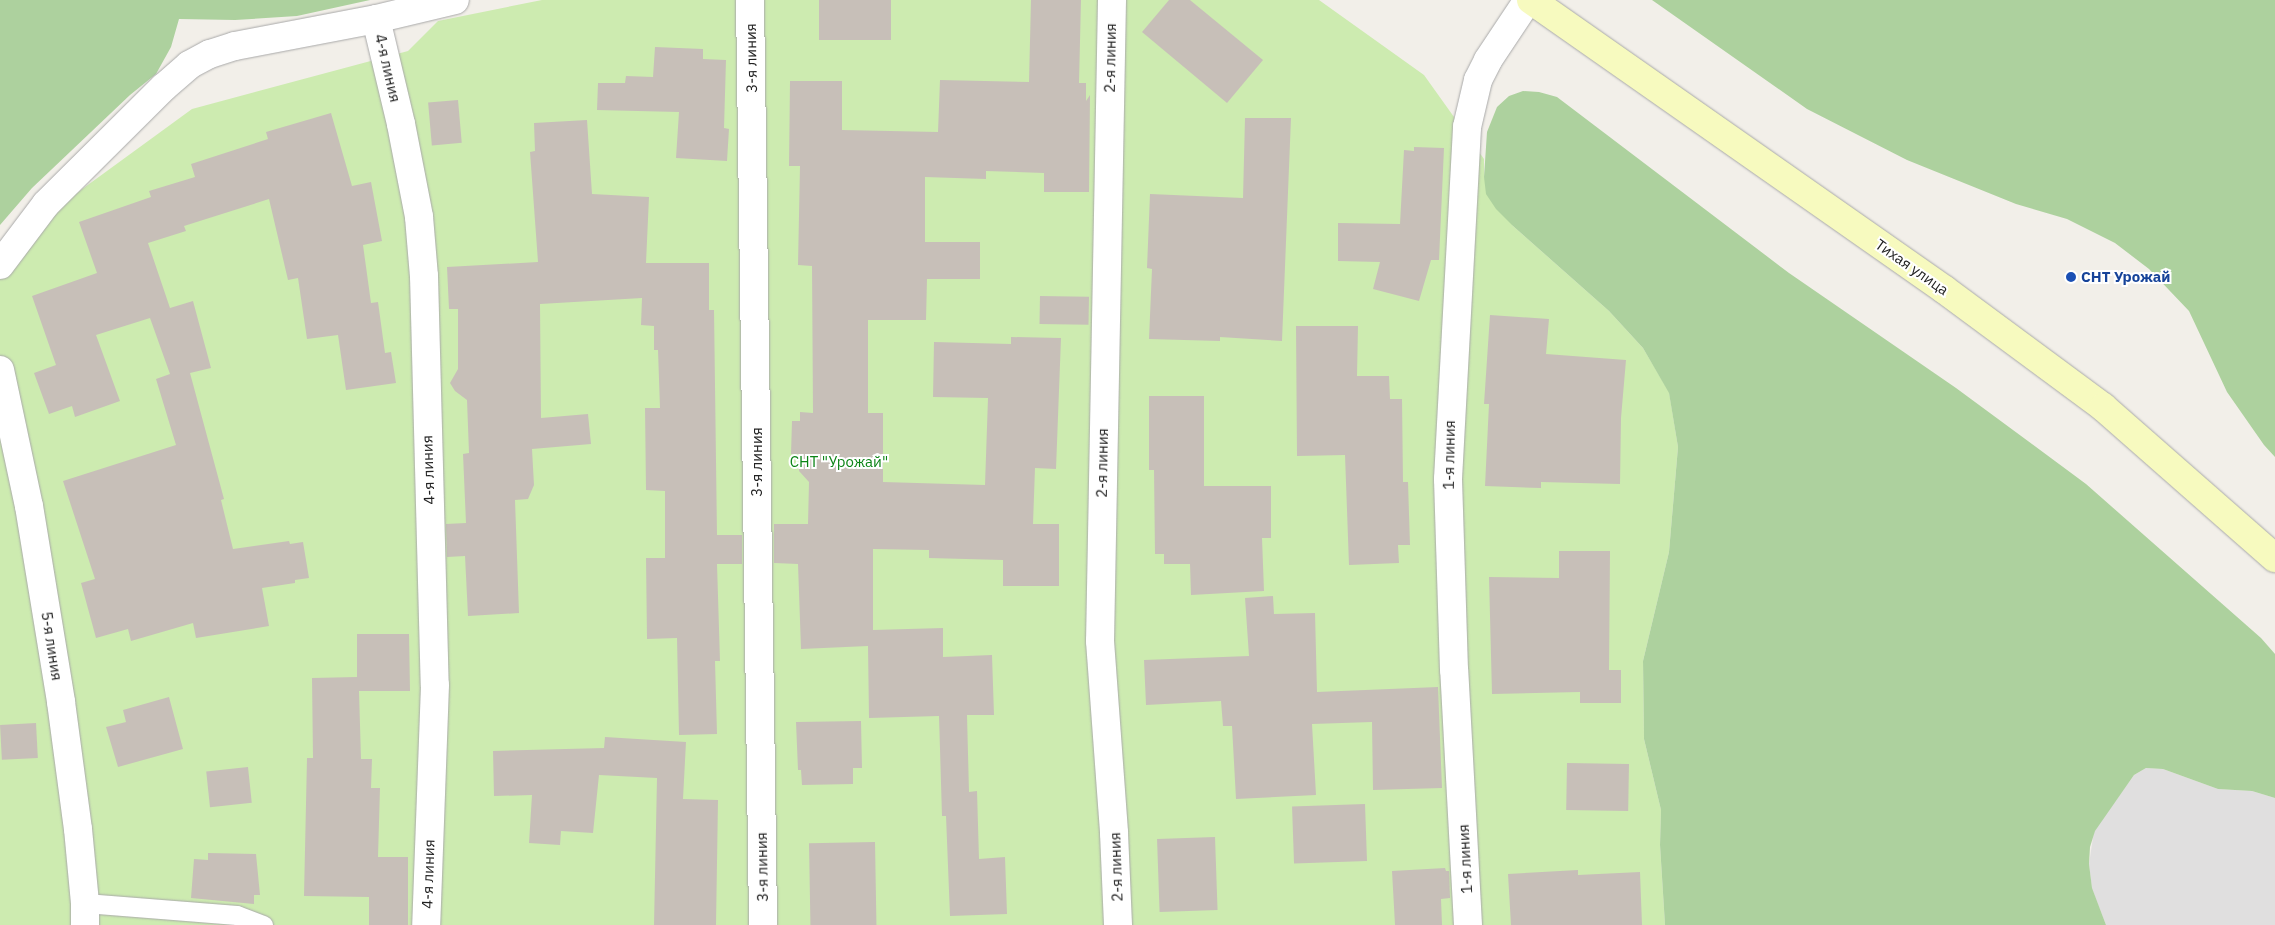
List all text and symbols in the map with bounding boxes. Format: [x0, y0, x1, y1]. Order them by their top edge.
street label: 3-я линия [741, 23, 761, 93]
street label: 2-я линия [1100, 23, 1120, 93]
street label: 4-я линия [371, 32, 405, 104]
street label: Тихая улица [1872, 235, 1952, 299]
place label: СНТ Урожай [2081, 268, 2171, 286]
marker: СНТ Урожай [2065, 271, 2077, 283]
street label: 1-я линия [1439, 420, 1459, 490]
street label: 3-я линия [748, 427, 766, 497]
street label: 2-я линия [1092, 428, 1112, 498]
street label: 4-я линия [418, 435, 438, 505]
park label: СНТ "Урожай" [790, 453, 888, 471]
street label: 5-я линия [38, 610, 66, 682]
street label: 1-я линия [1454, 824, 1476, 894]
street label: 3-я линия [752, 832, 772, 902]
street label: 2-я линия [1106, 832, 1126, 902]
street label: 4-я линия [418, 839, 438, 909]

